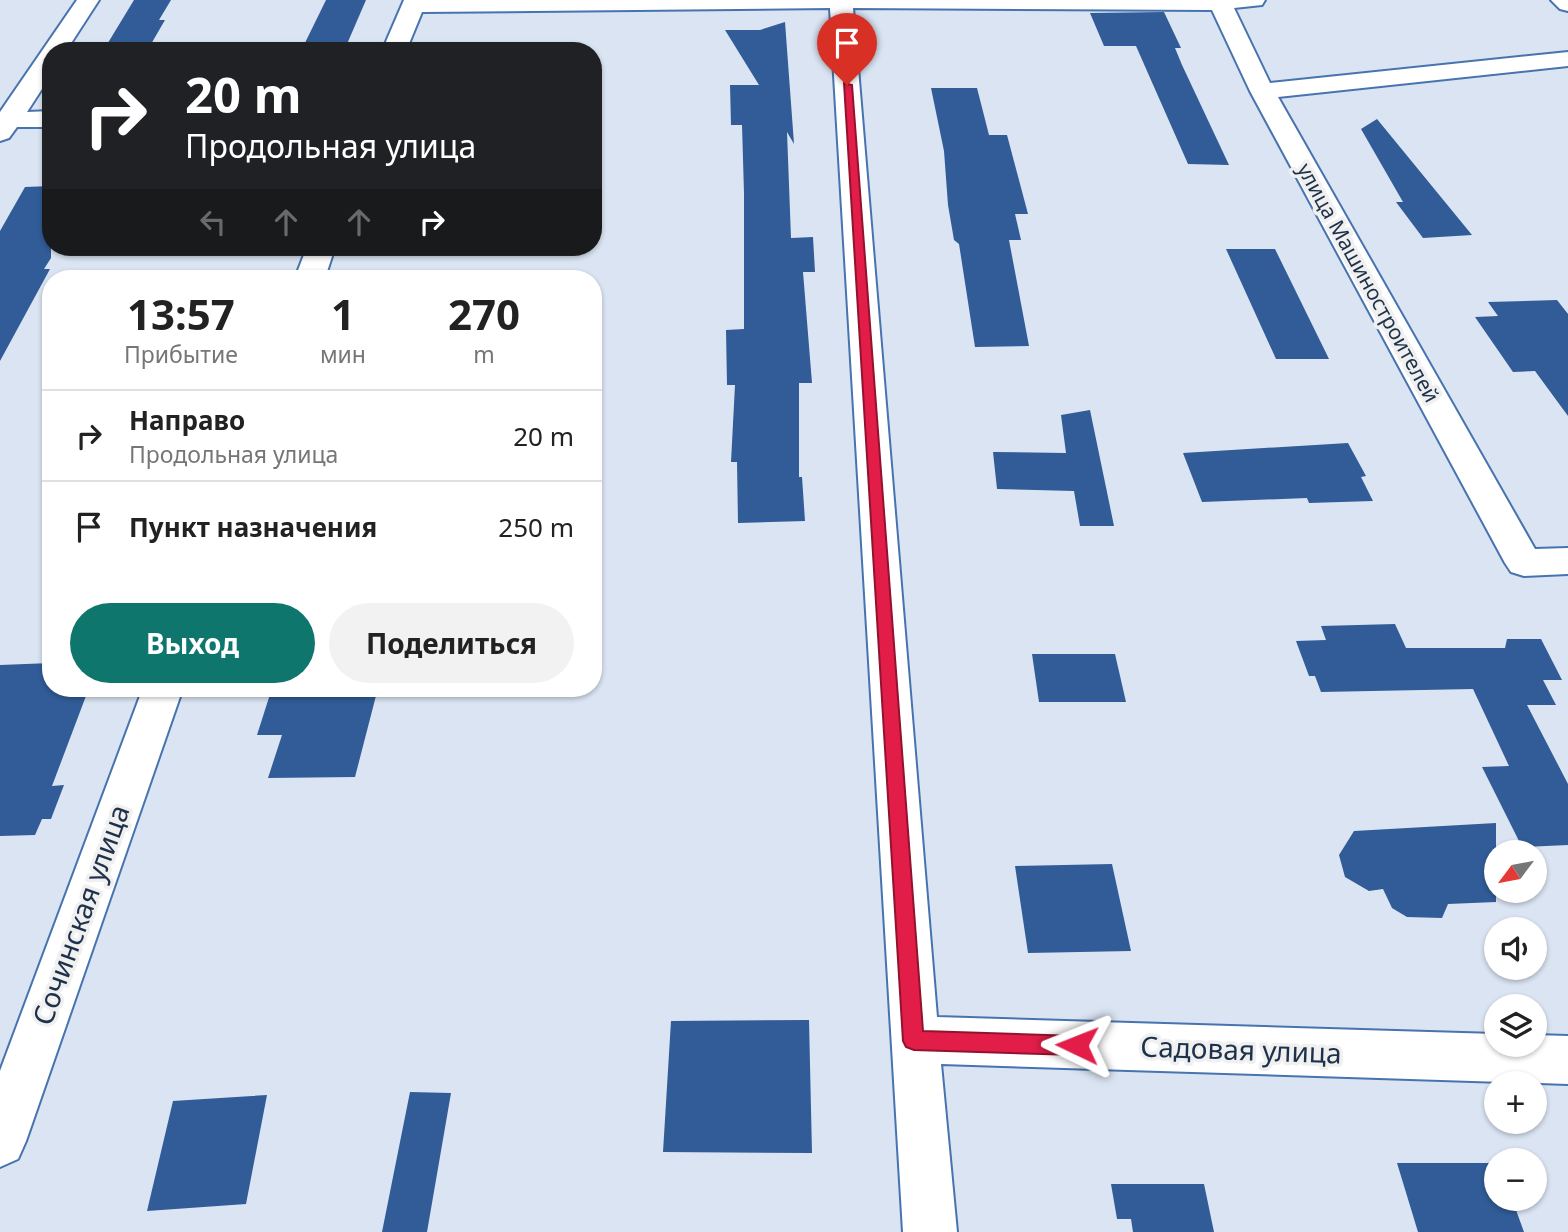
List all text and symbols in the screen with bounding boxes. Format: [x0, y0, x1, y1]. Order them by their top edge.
pin [817, 13, 877, 85]
icon: arrive [828, 24, 866, 62]
text: 20 m [185, 61, 302, 127]
icon: right [70, 70, 161, 161]
text: Продольная улица [185, 124, 476, 167]
street label: улица Машиностроителей [1291, 158, 1446, 407]
icon: left [194, 203, 232, 241]
icon: ahead [267, 203, 305, 241]
icon: ahead [340, 203, 378, 241]
icon: right [413, 203, 451, 241]
text: 13:57 [127, 285, 235, 342]
text: 1 [331, 285, 355, 342]
text: 270 [448, 285, 520, 342]
text: Прибытие [124, 338, 238, 370]
text: мин [320, 338, 366, 370]
text: m [473, 338, 495, 370]
text: Направо [129, 402, 245, 438]
icon: right [70, 417, 108, 455]
text: 20 m [513, 418, 574, 454]
text: Продольная улица [129, 438, 338, 470]
icon: arrive [70, 508, 108, 546]
text: Пункт назначения [129, 509, 377, 545]
text: 250 m [498, 509, 574, 545]
button: Выход [70, 603, 315, 683]
button: Поделиться [329, 603, 574, 683]
street label: Сочинская улица [23, 799, 138, 1030]
north arrow [1484, 840, 1547, 903]
map controls [1484, 840, 1547, 1211]
button: sound [1484, 917, 1547, 980]
button: layers [1484, 994, 1547, 1057]
position arrow [1040, 1008, 1114, 1082]
street label: Садовая улица [1140, 1026, 1342, 1072]
button: + [1484, 1071, 1547, 1134]
button: − [1484, 1148, 1547, 1211]

